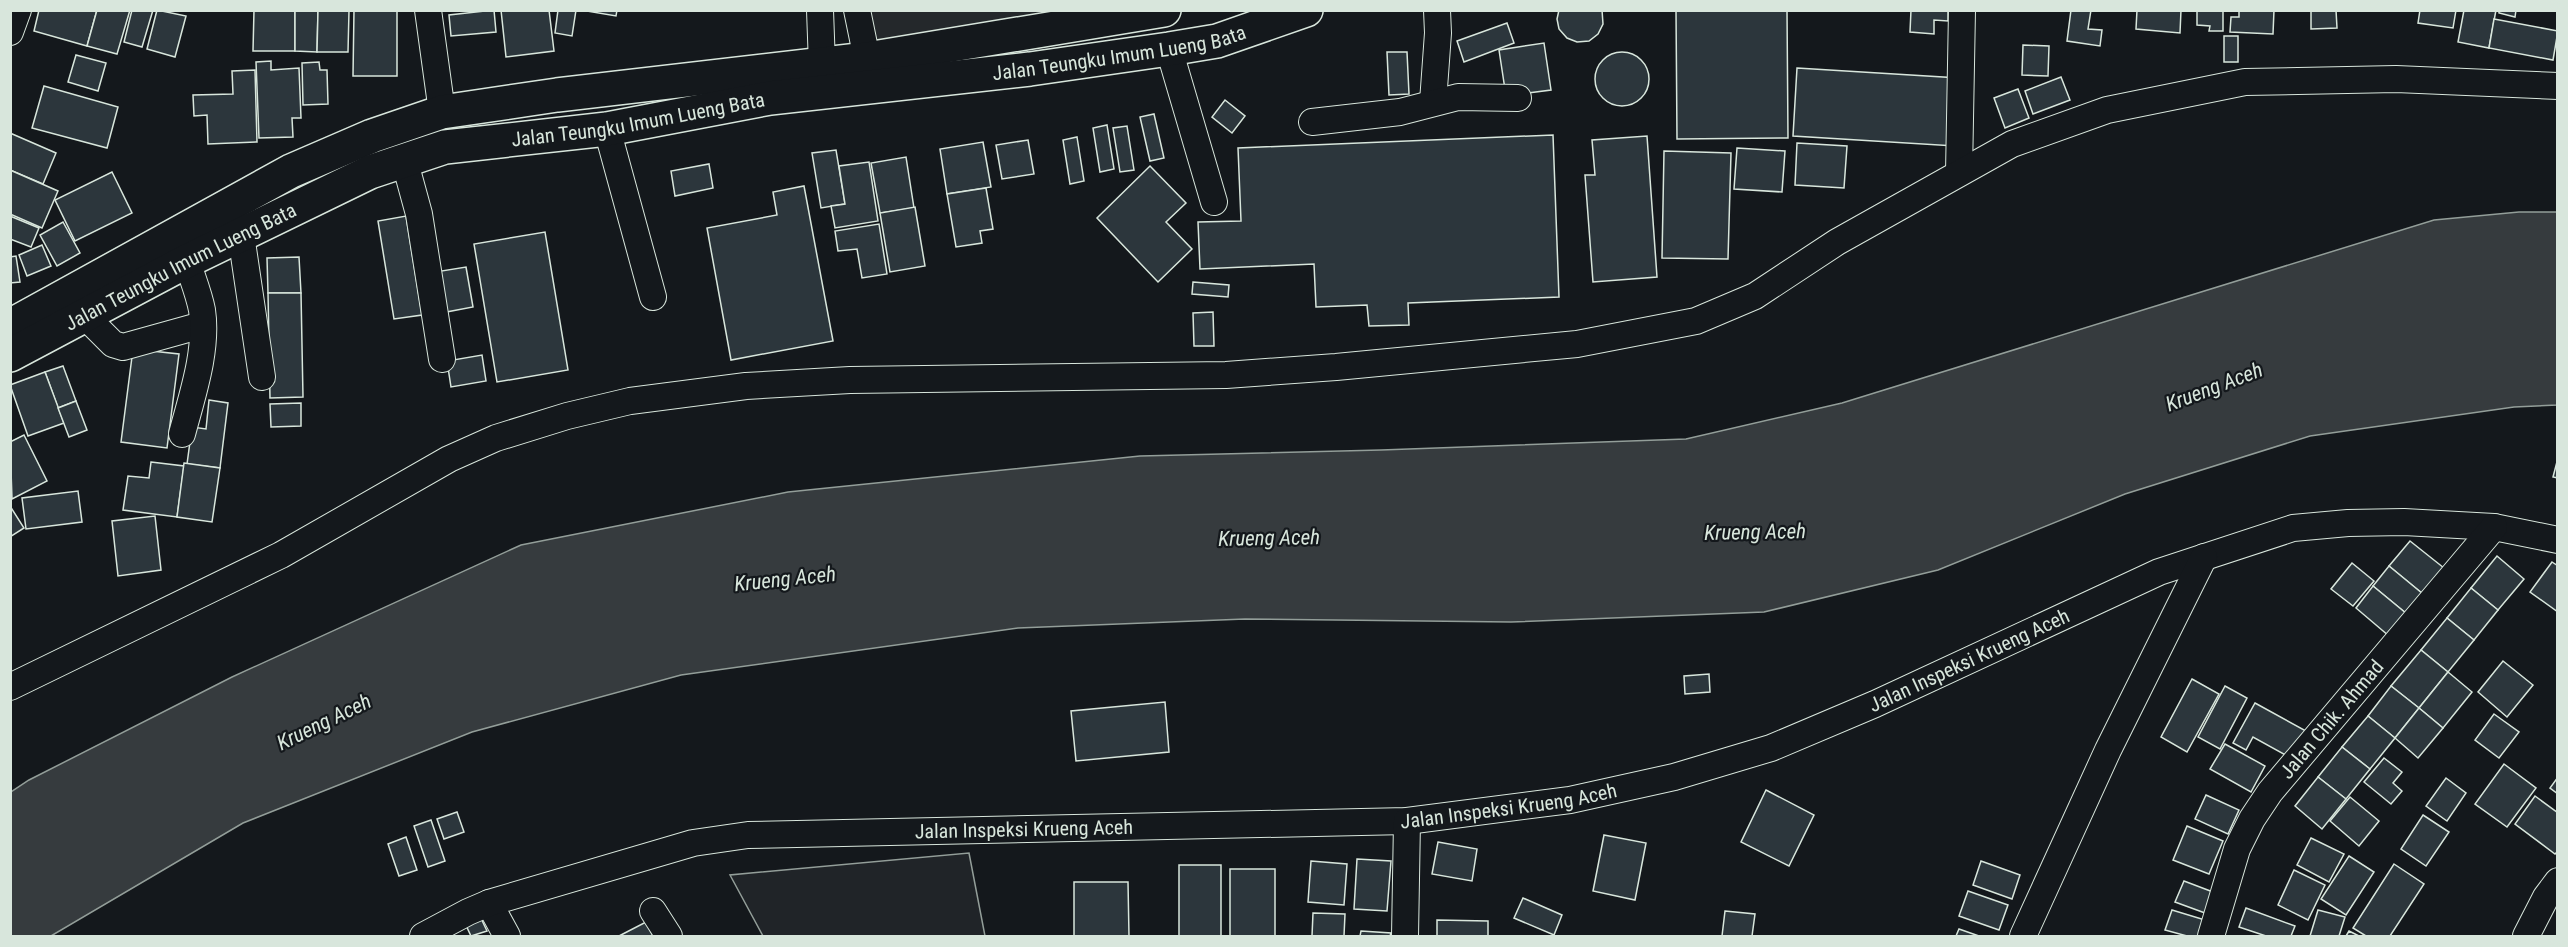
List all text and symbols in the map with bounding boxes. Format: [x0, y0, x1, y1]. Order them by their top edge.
street label: Jalan Teungku Imum Lueng Bata [991, 20, 1249, 85]
street label: Jalan Teungku Imum Lueng Bata [510, 87, 767, 152]
street label: Jalan Teungku Imum Lueng Bata [61, 198, 300, 336]
water label: Krueng Aceh [2162, 358, 2266, 416]
water label: Krueng Aceh [1704, 519, 1806, 545]
water label: Krueng Aceh [1218, 525, 1320, 551]
water label: Krueng Aceh [733, 562, 837, 596]
street label: Jalan Inspeksi Krueng Aceh [1865, 603, 2073, 717]
street label: Jalan Chik. Ahmad [2275, 655, 2388, 784]
water label: Krueng Aceh [273, 689, 375, 755]
street label: Jalan Inspeksi Krueng Aceh [1400, 778, 1619, 833]
street label: Jalan Inspeksi Krueng Aceh [915, 815, 1133, 843]

